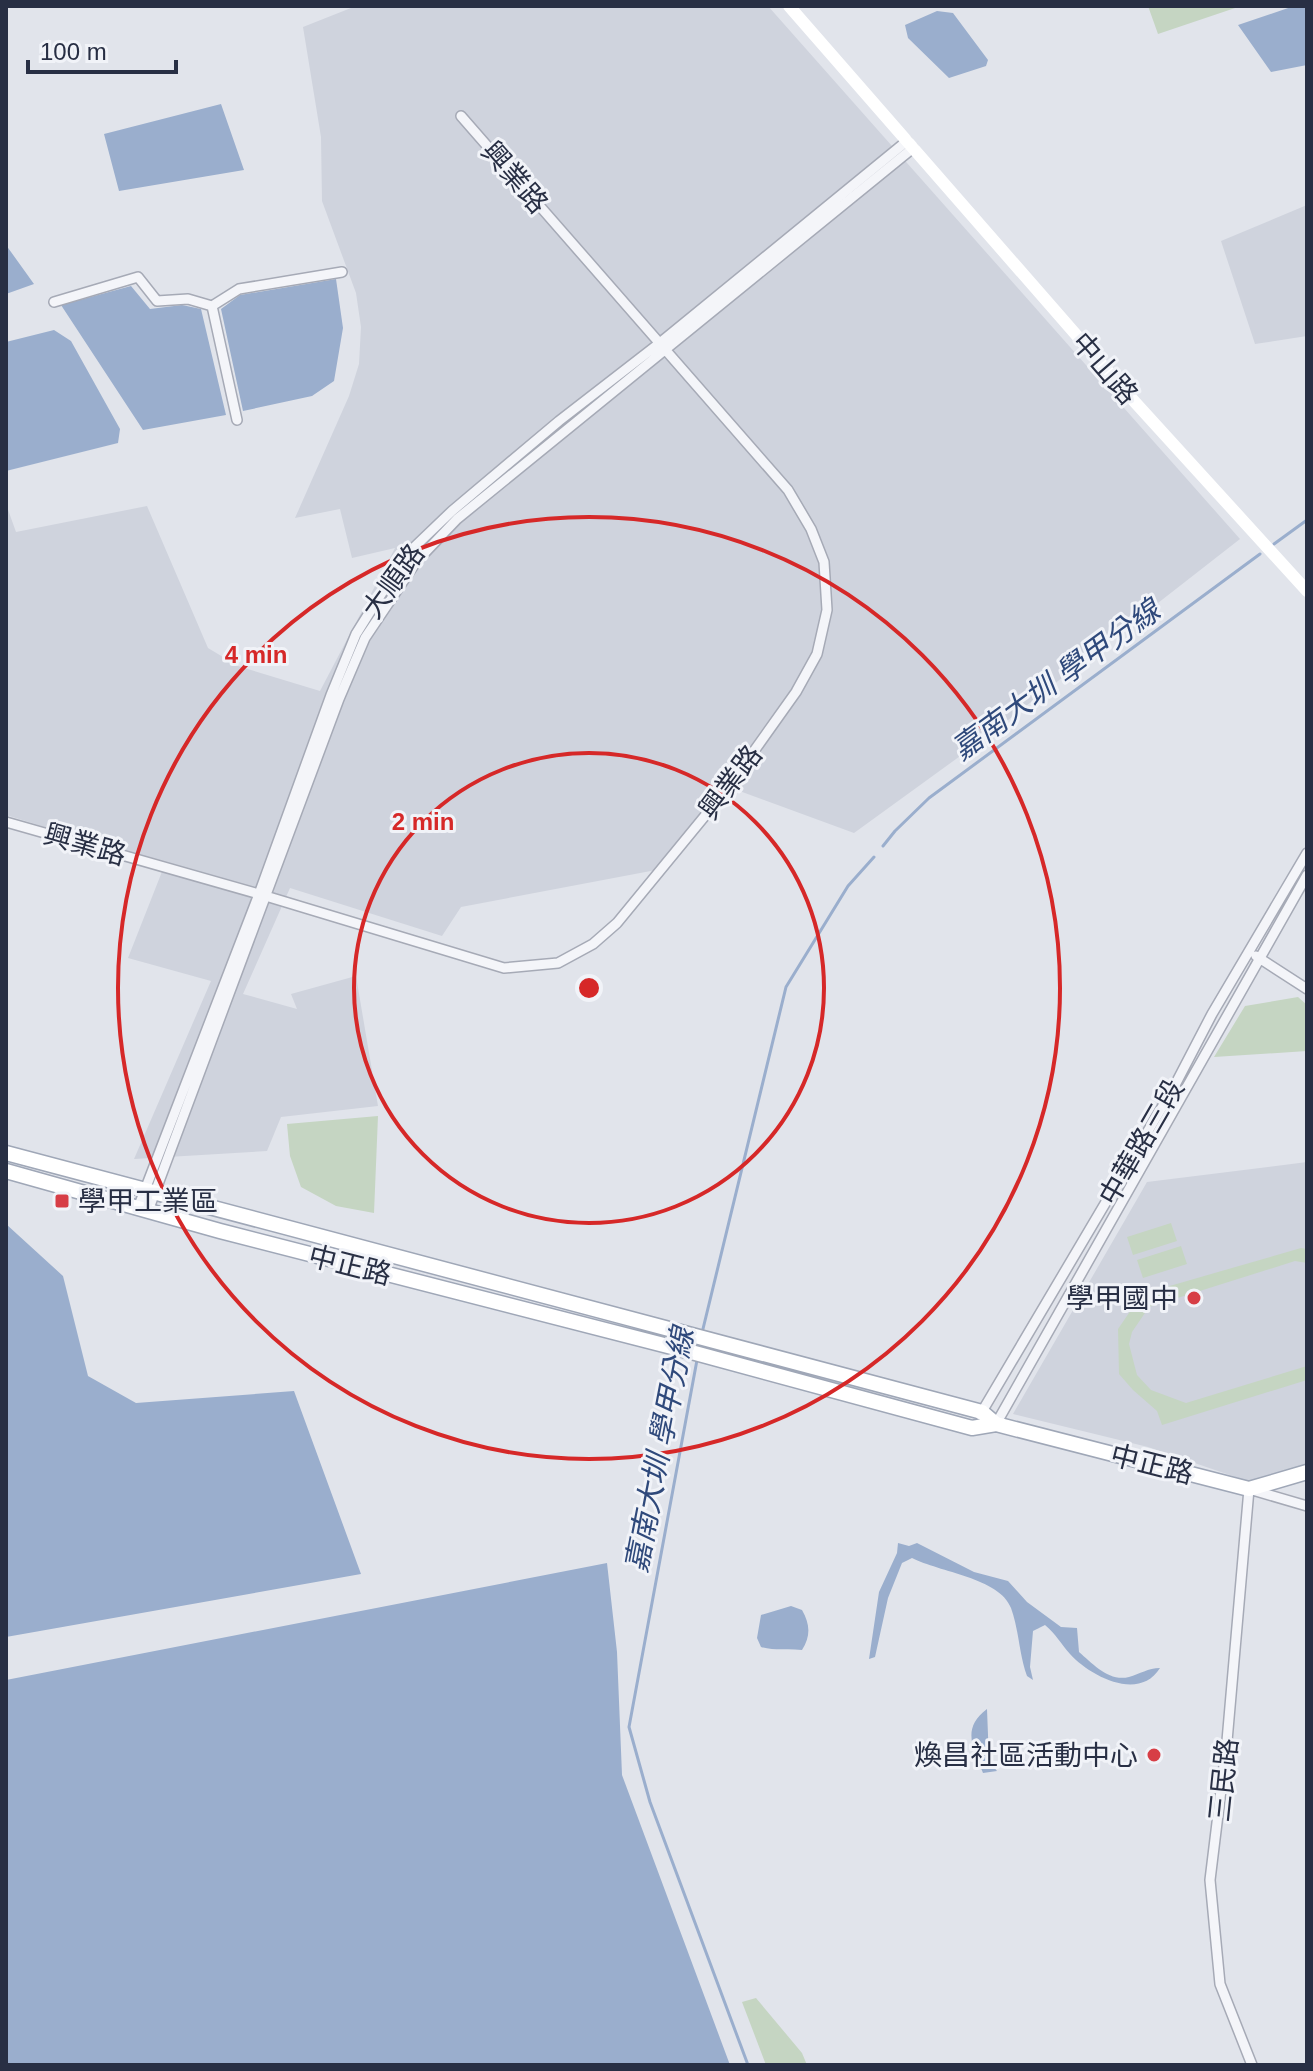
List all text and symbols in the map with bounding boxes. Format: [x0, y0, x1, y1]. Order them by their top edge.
scale bar [28, 24, 176, 74]
text: 100 m [40, 38, 107, 65]
street label: 興業路 [475, 135, 554, 219]
street label: 中山路 [1065, 326, 1144, 410]
street label: 大順路 [356, 538, 431, 624]
water label: 嘉南大圳 學甲分線 [946, 592, 1168, 766]
text: 4 min [225, 641, 287, 668]
street label: 興業路 [693, 739, 768, 825]
text: 2 min [392, 808, 454, 835]
street label: 興業路 [40, 818, 130, 871]
centre of rings [575, 974, 603, 1002]
street label: 中華路三段 [1093, 1074, 1190, 1211]
place label: 學甲工業區 [78, 1186, 218, 1217]
marker: 學甲工業區 [53, 1192, 71, 1210]
street label: 中正路 [305, 1240, 394, 1291]
place label: 學甲國中 [1066, 1283, 1178, 1314]
marker: 學甲國中 [1185, 1289, 1203, 1307]
water label: 嘉南大圳 學甲分線 [620, 1322, 700, 1575]
street label: 中正路 [1107, 1439, 1196, 1490]
street label: 三民路 [1204, 1737, 1243, 1823]
place label: 煥昌社區活動中心 [914, 1740, 1138, 1771]
marker: 煥昌社區活動中心 [1145, 1746, 1163, 1764]

